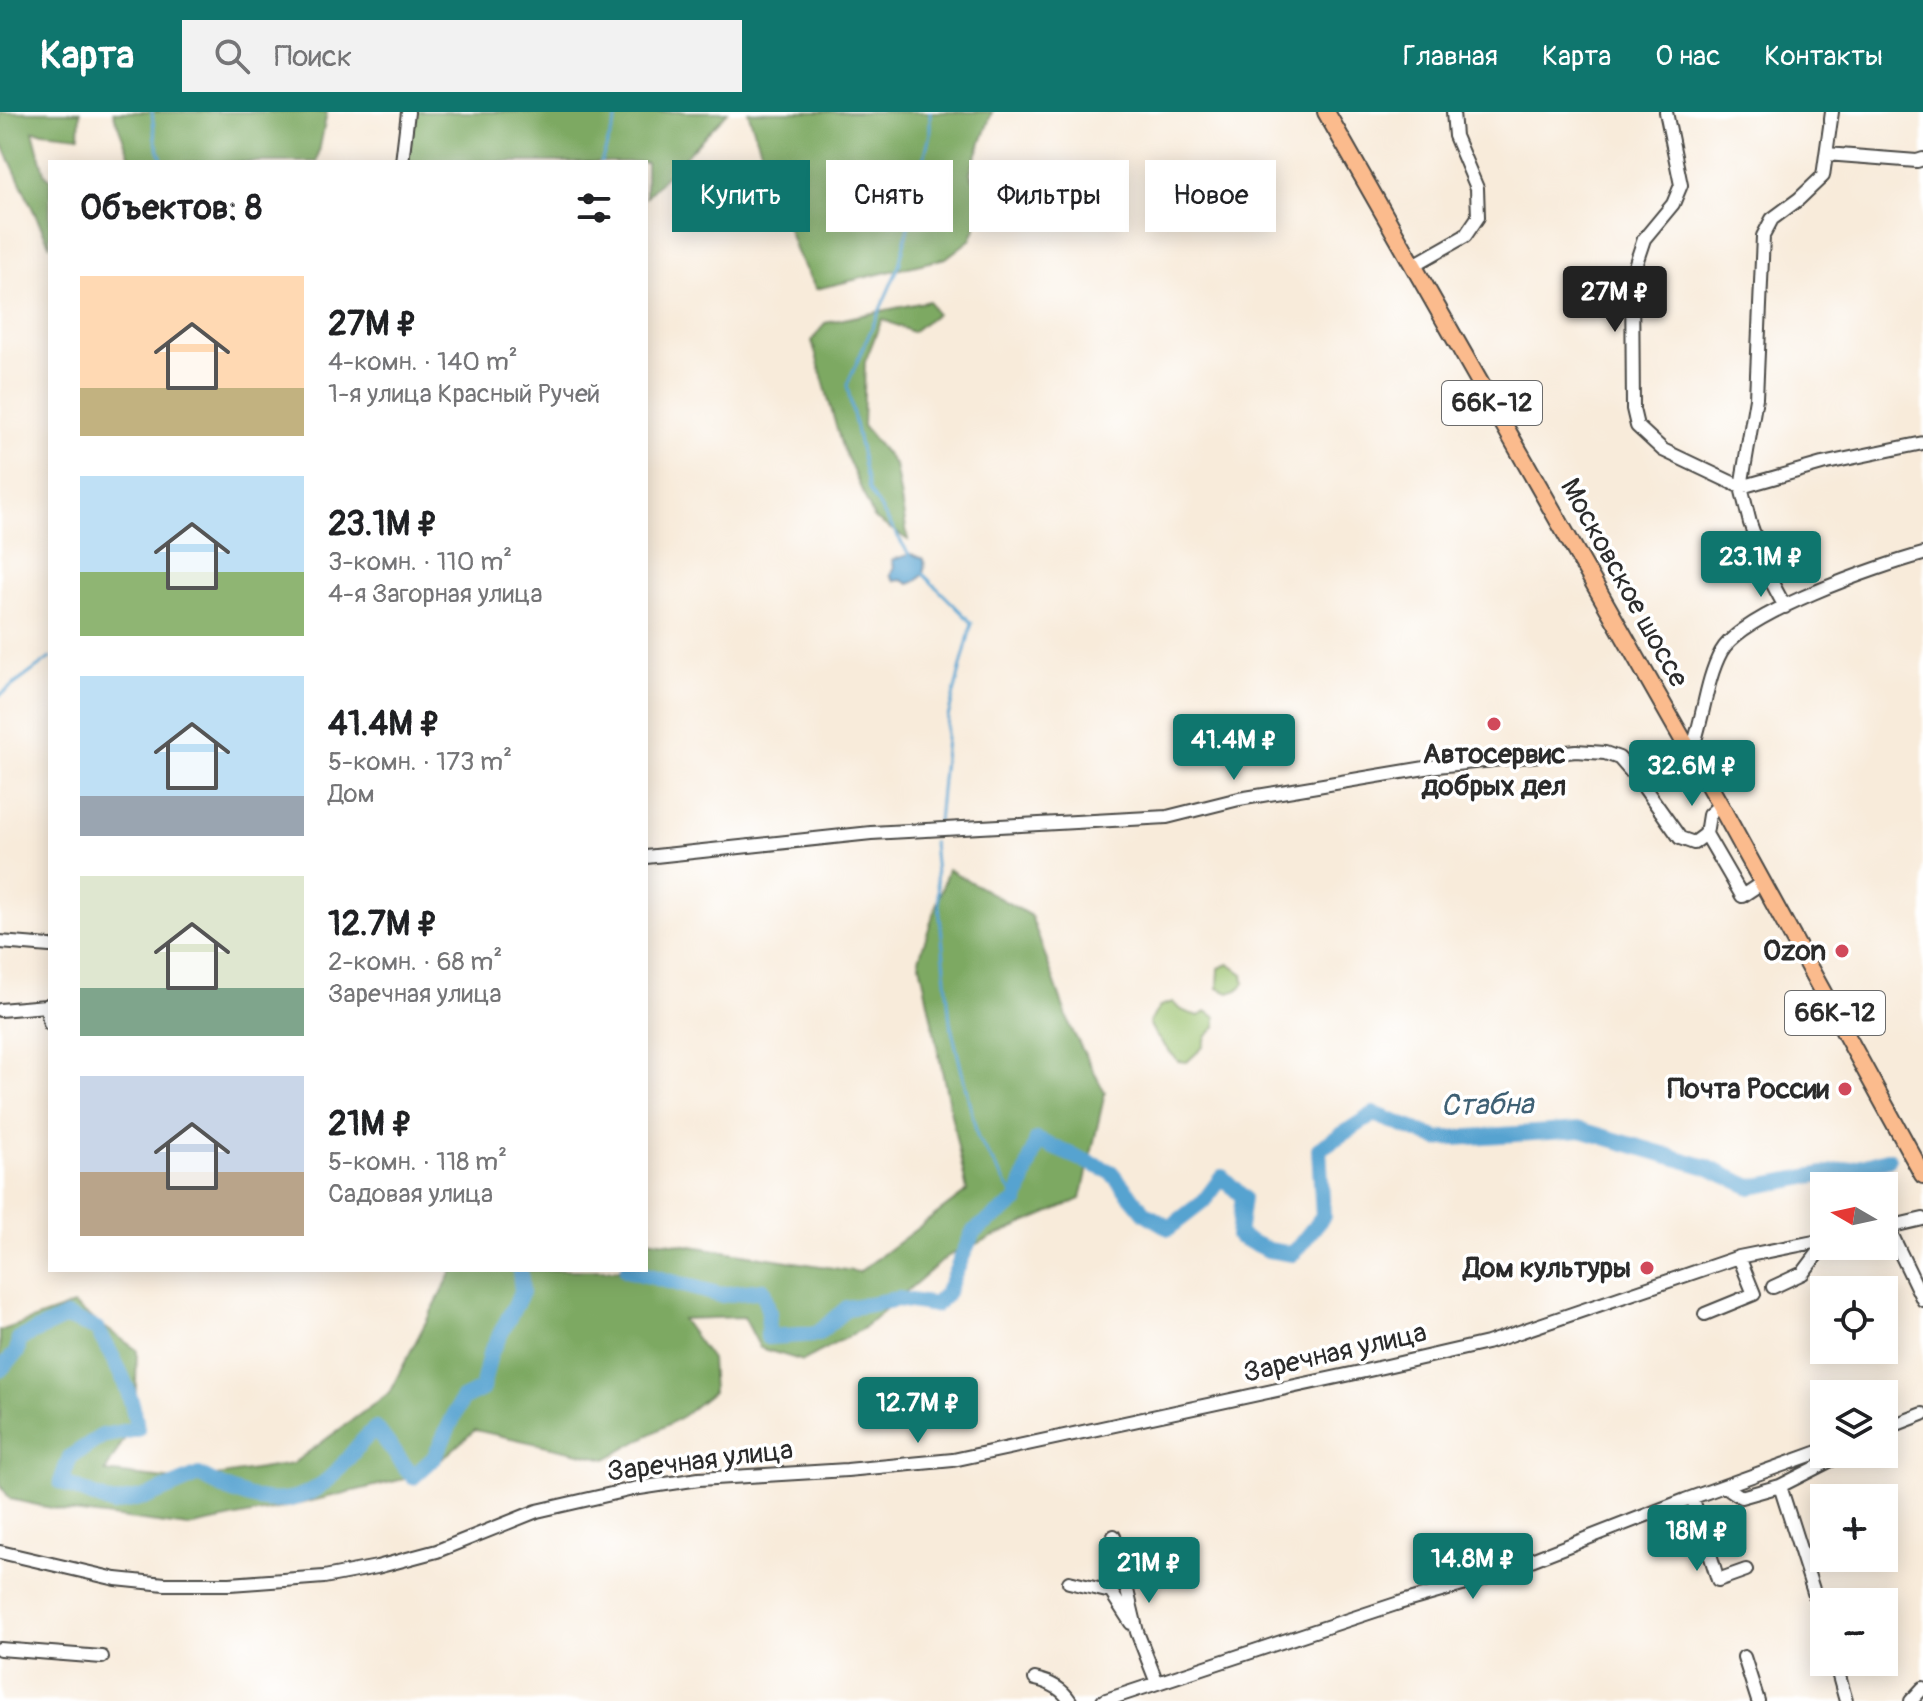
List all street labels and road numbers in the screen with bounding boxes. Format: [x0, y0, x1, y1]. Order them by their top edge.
road number: 66К-12 [1442, 381, 1542, 425]
street label: Московское шоссе [1552, 472, 1696, 694]
road number: 66К-12 [1785, 991, 1885, 1035]
street label: Заречная улица [1240, 1315, 1430, 1391]
street label: Заречная улица [605, 1432, 795, 1490]

